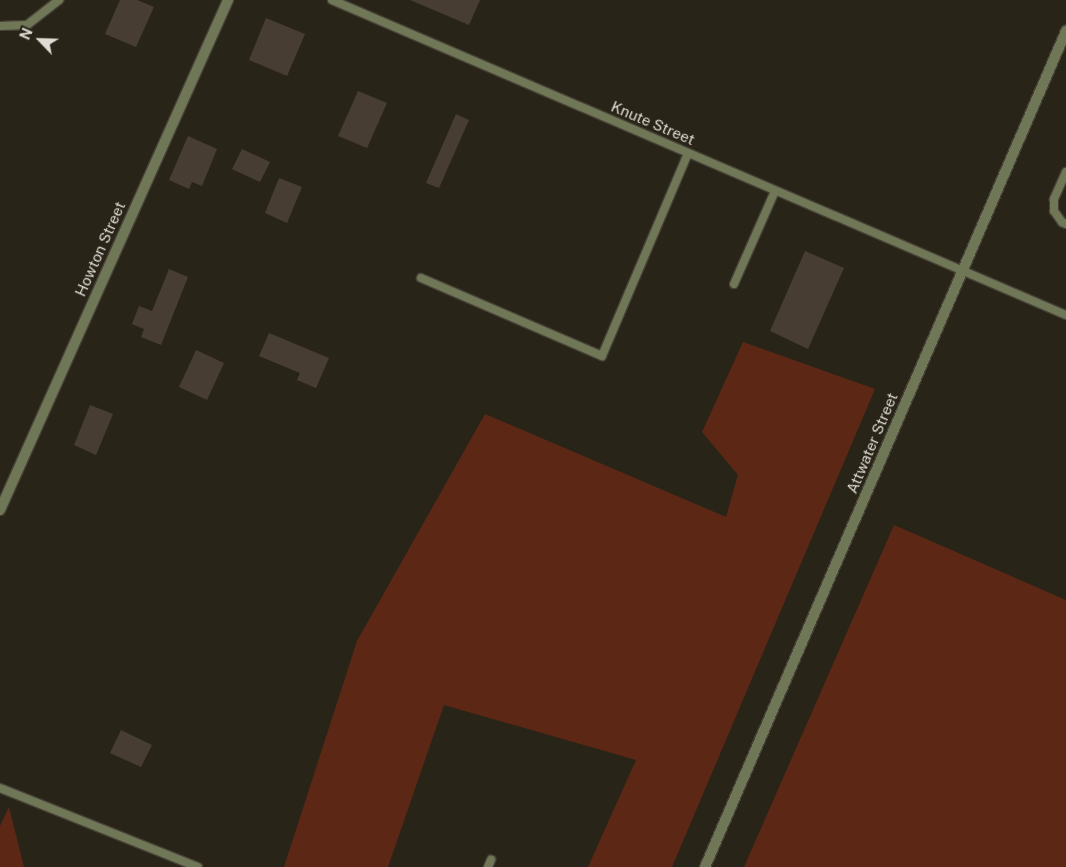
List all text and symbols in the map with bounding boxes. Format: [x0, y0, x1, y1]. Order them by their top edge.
north arrow [15, 15, 65, 65]
text: N [17, 26, 36, 42]
street label: Knute Street [608, 97, 698, 149]
street label: Howton Street [71, 199, 129, 299]
street label: Attwater Street [843, 390, 901, 496]

